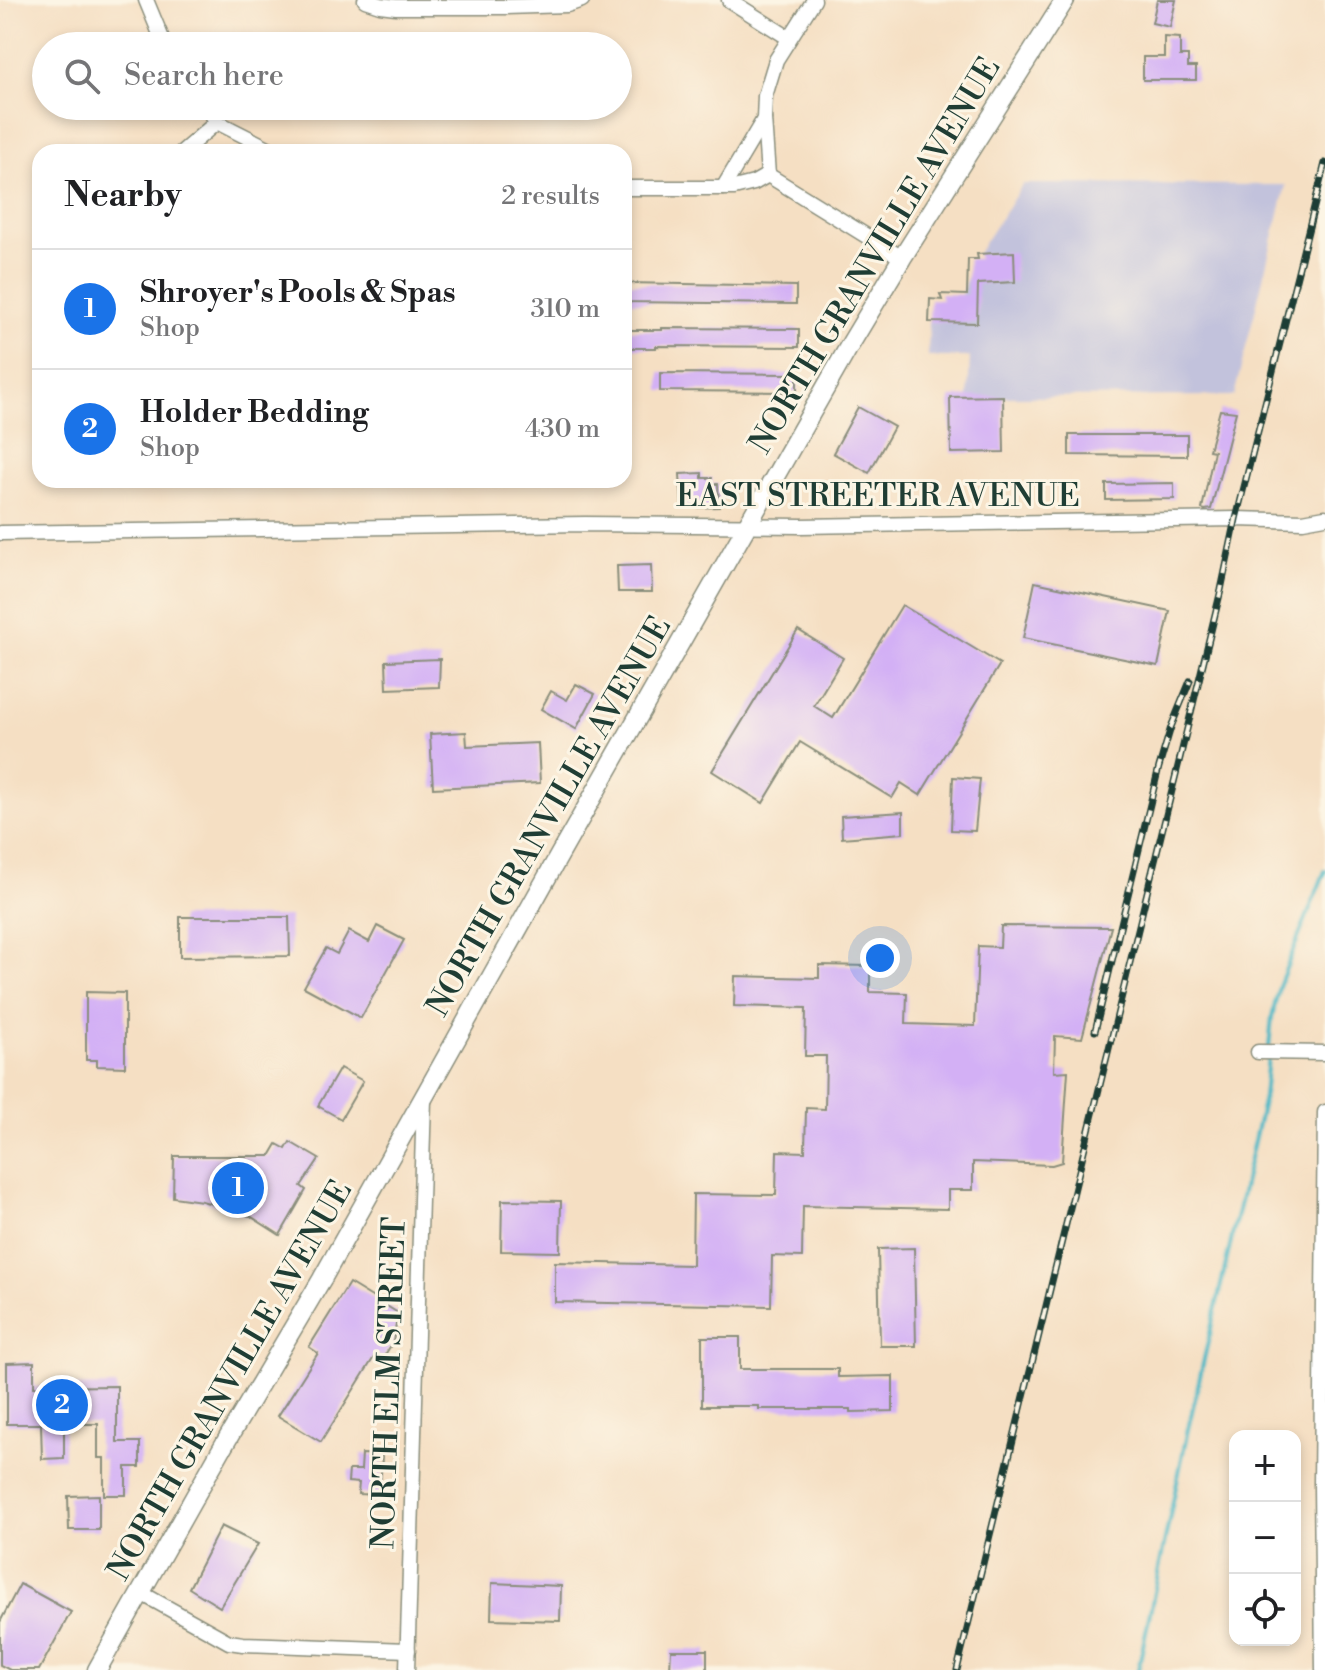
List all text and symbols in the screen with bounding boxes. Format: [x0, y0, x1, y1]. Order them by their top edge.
search box [32, 32, 632, 120]
street label: NORTH GRANVILLE AVENUE [741, 50, 1009, 461]
icon: search [60, 54, 104, 98]
text: Search here [124, 57, 284, 95]
text: Nearby [64, 175, 182, 217]
text: 2 results [501, 180, 600, 212]
text: Shroyer's Pools & Spas [140, 274, 456, 312]
text: 1 [84, 293, 96, 325]
text: 310 m [531, 293, 600, 325]
text: Shop [140, 312, 200, 344]
text: Holder Bedding [140, 394, 369, 432]
text: 2 [82, 413, 98, 445]
text: 430 m [525, 413, 600, 445]
text: Shop [140, 432, 200, 464]
street label: EAST STREETER AVENUE [676, 476, 1080, 516]
street label: NORTH GRANVILLE AVENUE [418, 609, 680, 1024]
your location [860, 938, 900, 978]
pin: 1 [212, 1158, 264, 1218]
street label: NORTH GRANVILLE AVENUE [99, 1173, 361, 1588]
street label: NORTH ELM STREET [363, 1216, 415, 1550]
pin: 2 [36, 1375, 88, 1435]
map controls [1229, 1430, 1301, 1646]
button: + [1229, 1430, 1301, 1502]
button: − [1229, 1502, 1301, 1574]
button: locate [1229, 1574, 1301, 1646]

